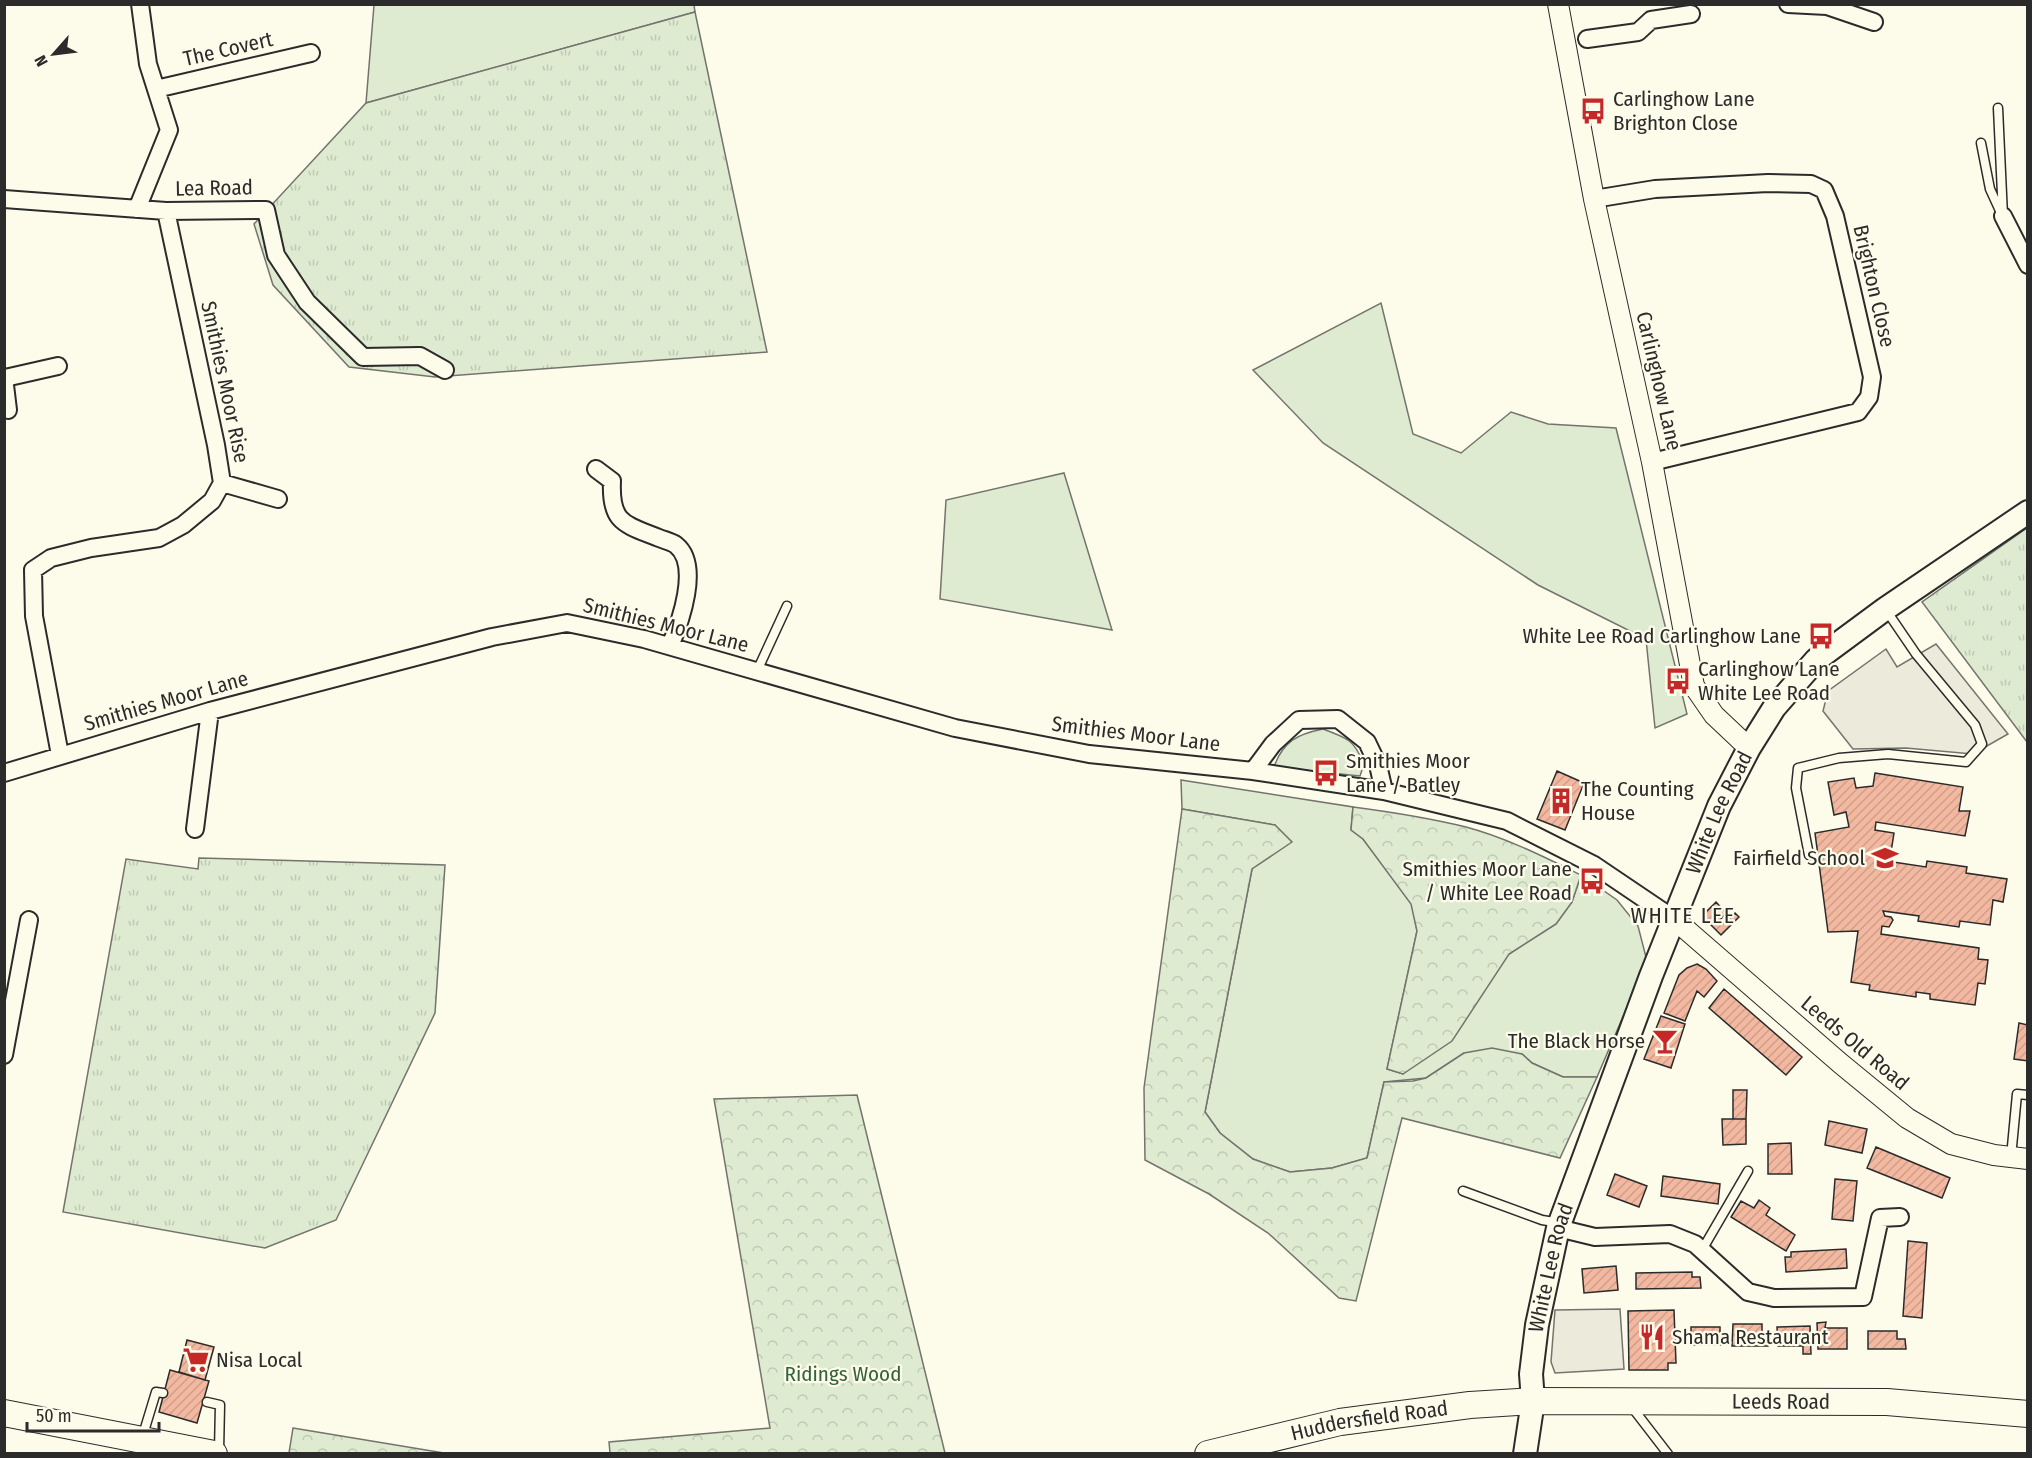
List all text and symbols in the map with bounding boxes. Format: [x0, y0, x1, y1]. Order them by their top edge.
north arrow [24, 24, 84, 84]
street label: The Covert [181, 26, 275, 72]
text: N [31, 52, 52, 70]
place label: Carlinghow Lane Brighton Close [1613, 86, 1755, 136]
bus stop icon: Carlinghow Lane Brighton Close [1578, 96, 1608, 126]
street label: Lea Road [175, 174, 253, 202]
street label: Brighton Close [1847, 222, 1901, 350]
street label: Smithies Moor Rise [195, 299, 255, 465]
street label: Carlinghow Lane [1630, 309, 1688, 453]
street label: Smithies Moor Lane [581, 592, 751, 658]
bus stop icon: White Lee Road Carlinghow Lane [1806, 621, 1836, 651]
place label: White Lee Road Carlinghow Lane [1523, 623, 1801, 649]
place label: Carlinghow Lane White Lee Road [1698, 656, 1840, 706]
street label: Smithies Moor Lane [81, 665, 251, 737]
bus stop icon: Carlinghow Lane White Lee Road [1663, 666, 1693, 696]
street label: Smithies Moor Lane [1050, 711, 1222, 757]
street label: White Lee Road [1680, 747, 1758, 878]
place label: Smithies Moor Lane / Batley [1346, 748, 1470, 798]
bus stop icon: Smithies Moor Lane / Batley [1311, 758, 1341, 788]
place label: The Counting House [1581, 776, 1694, 826]
building icon: The Counting House [1546, 786, 1576, 816]
school or university icon: Fairfield School [1870, 843, 1900, 873]
place label: Fairfield School [1733, 845, 1865, 871]
place label: Smithies Moor Lane / White Lee Road [1402, 856, 1572, 906]
bus stop icon: Smithies Moor Lane / White Lee Road [1577, 866, 1607, 896]
district label: WHITE LEE [1630, 902, 1736, 929]
street label: Leeds Old Road [1796, 990, 1914, 1096]
bar icon: The Black Horse [1650, 1026, 1680, 1056]
place label: The Black Horse [1508, 1028, 1645, 1054]
street label: White Lee Road [1523, 1199, 1579, 1335]
restaurant icon: Shama Restaurant [1637, 1322, 1667, 1352]
place label: Shama Restaurant [1672, 1324, 1829, 1350]
supermarket icon: Nisa Local [181, 1345, 211, 1375]
place label: Nisa Local [216, 1347, 303, 1373]
park label: Ridings Wood [785, 1361, 901, 1387]
street label: Leeds Road [1732, 1389, 1830, 1415]
scale bar [27, 1395, 159, 1433]
street label: Huddersfield Road [1288, 1395, 1450, 1447]
text: 50 m [36, 1405, 72, 1427]

